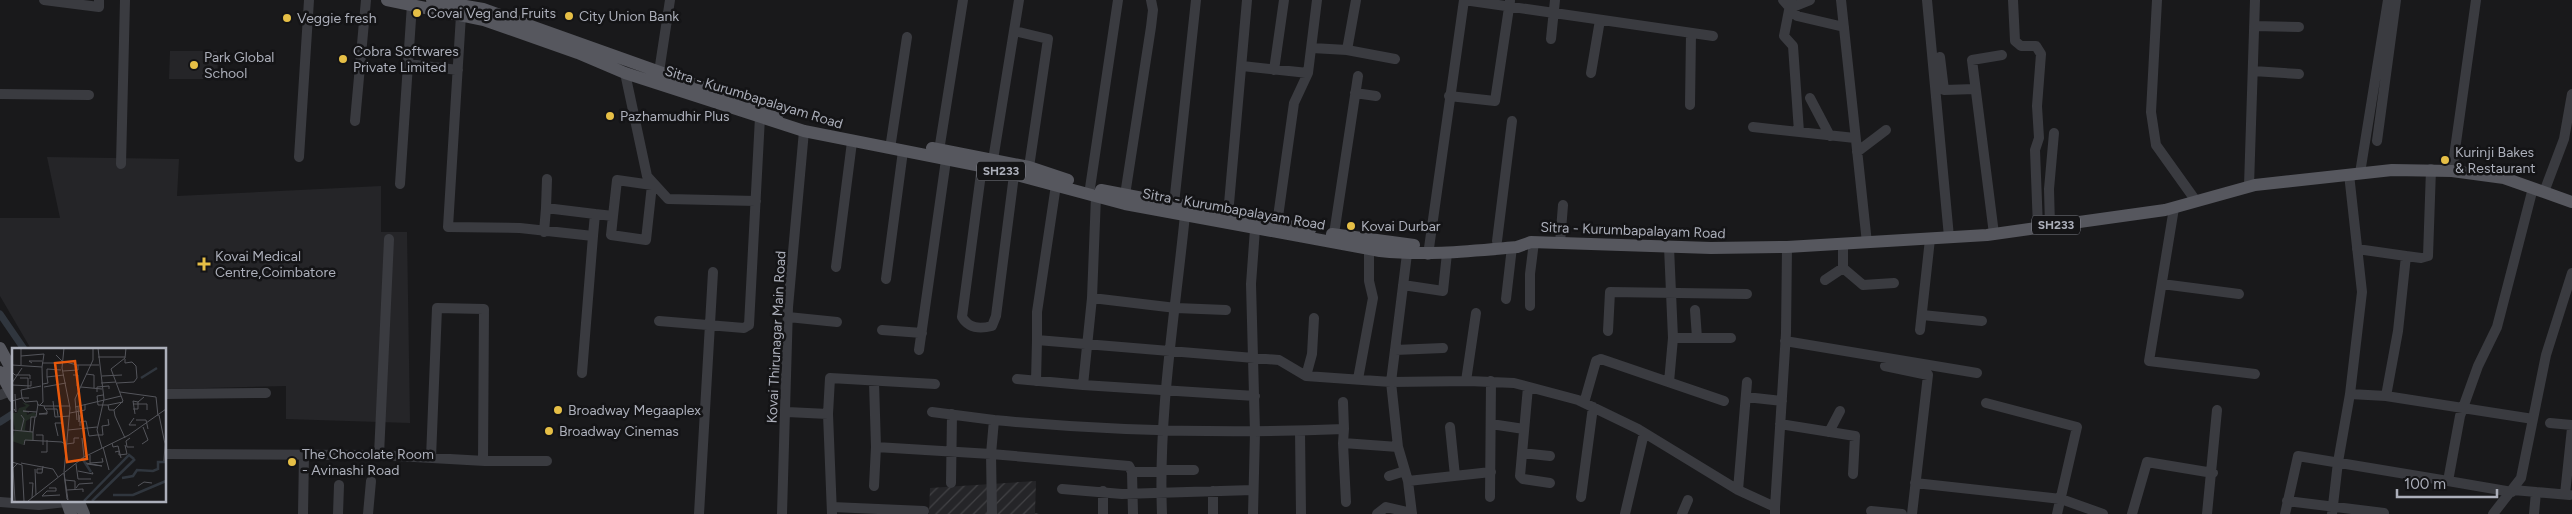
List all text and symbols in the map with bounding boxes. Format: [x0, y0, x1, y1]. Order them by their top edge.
place label: Covai Veg and Fruits [427, 5, 556, 22]
marker: Covai Veg and Fruits [411, 7, 423, 19]
place label: City Union Bank [579, 8, 679, 25]
place label: Veggie fresh [297, 10, 377, 27]
marker: City Union Bank [563, 10, 575, 22]
marker: Veggie fresh [281, 12, 293, 24]
place label: Cobra Softwares Private Limited [353, 43, 459, 76]
place label: Park Global School [204, 49, 274, 82]
marker: Cobra Softwares Private Limited [337, 53, 349, 65]
marker: Park Global School [188, 59, 200, 71]
street label: Sitra - Kurumbapalayam Road [663, 62, 845, 133]
place label: Pazhamudhir Plus [620, 108, 730, 125]
marker: Pazhamudhir Plus [604, 110, 616, 122]
place label: Kurinji Bakes & Restaurant [2455, 144, 2536, 177]
marker: Kurinji Bakes & Restaurant [2439, 154, 2451, 166]
road number: SH233 [977, 162, 1025, 180]
street label: Sitra - Kurumbapalayam Road [1141, 185, 1327, 234]
road number: SH233 [2032, 216, 2080, 234]
place label: Kovai Durbar [1361, 218, 1441, 235]
street label: Sitra - Kurumbapalayam Road [1540, 219, 1726, 242]
marker: Kovai Durbar [1345, 220, 1357, 232]
place label: Kovai Medical Centre,Coimbatore [215, 248, 336, 281]
street label: Kovai Thirunagar Main Road [763, 250, 790, 424]
marker: Kovai Medical Centre,Coimbatore [197, 257, 211, 271]
inset map [12, 348, 166, 502]
place label: Broadway Megaaplex [568, 402, 701, 419]
marker: Broadway Megaaplex [552, 404, 564, 416]
place label: Broadway Cinemas [559, 423, 679, 440]
marker: Broadway Cinemas [543, 425, 555, 437]
place label: The Chocolate Room - Avinashi Road [302, 446, 434, 479]
marker: The Chocolate Room - Avinashi Road [286, 456, 298, 468]
scale bar [2397, 466, 2497, 498]
text: 100 m [2404, 475, 2446, 493]

